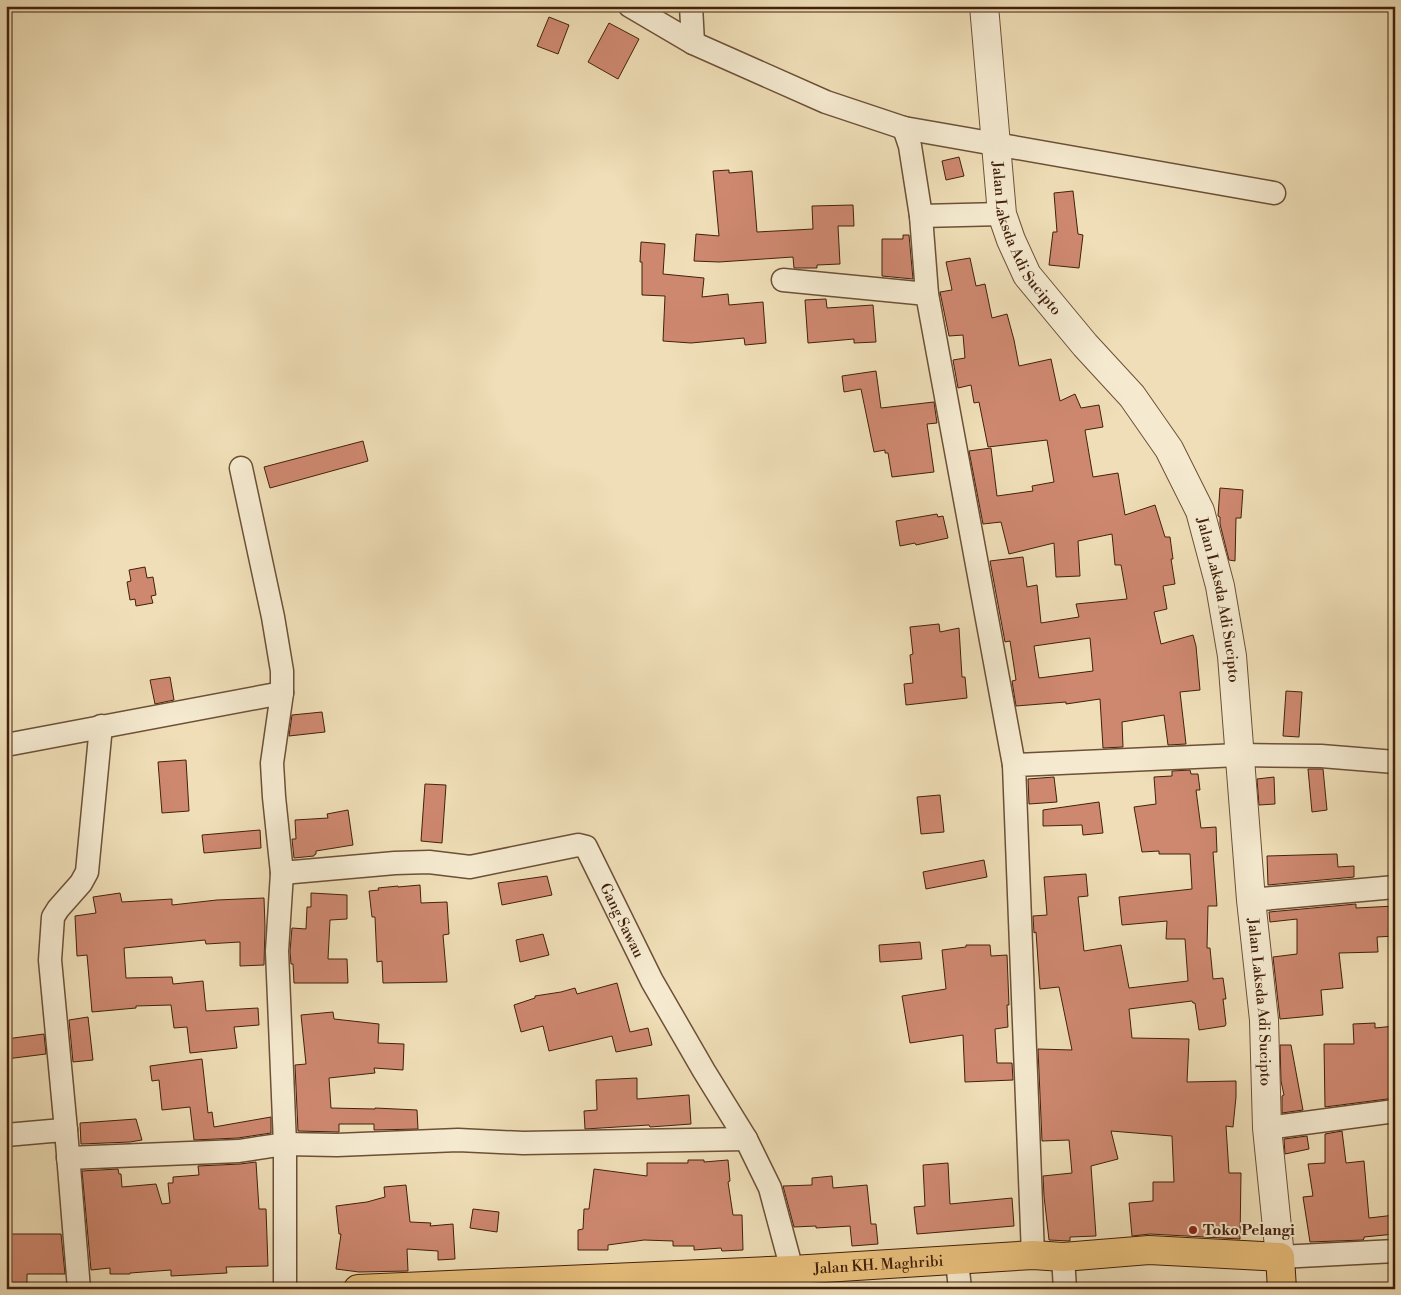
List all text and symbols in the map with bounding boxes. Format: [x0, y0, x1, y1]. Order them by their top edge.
street label: Jalan Laksda Adi Sucipto [988, 159, 1066, 319]
street label: Jalan Laksda Adi Sucipto [1192, 514, 1244, 683]
street label: Gang Sawau [596, 880, 649, 961]
street label: Jalan Laksda Adi Sucipto [1243, 916, 1275, 1086]
place label: Toko Pelangi [1203, 1221, 1295, 1240]
marker: Toko Pelangi [1187, 1224, 1199, 1236]
street label: Jalan KH. Maghribi [812, 1251, 944, 1278]

